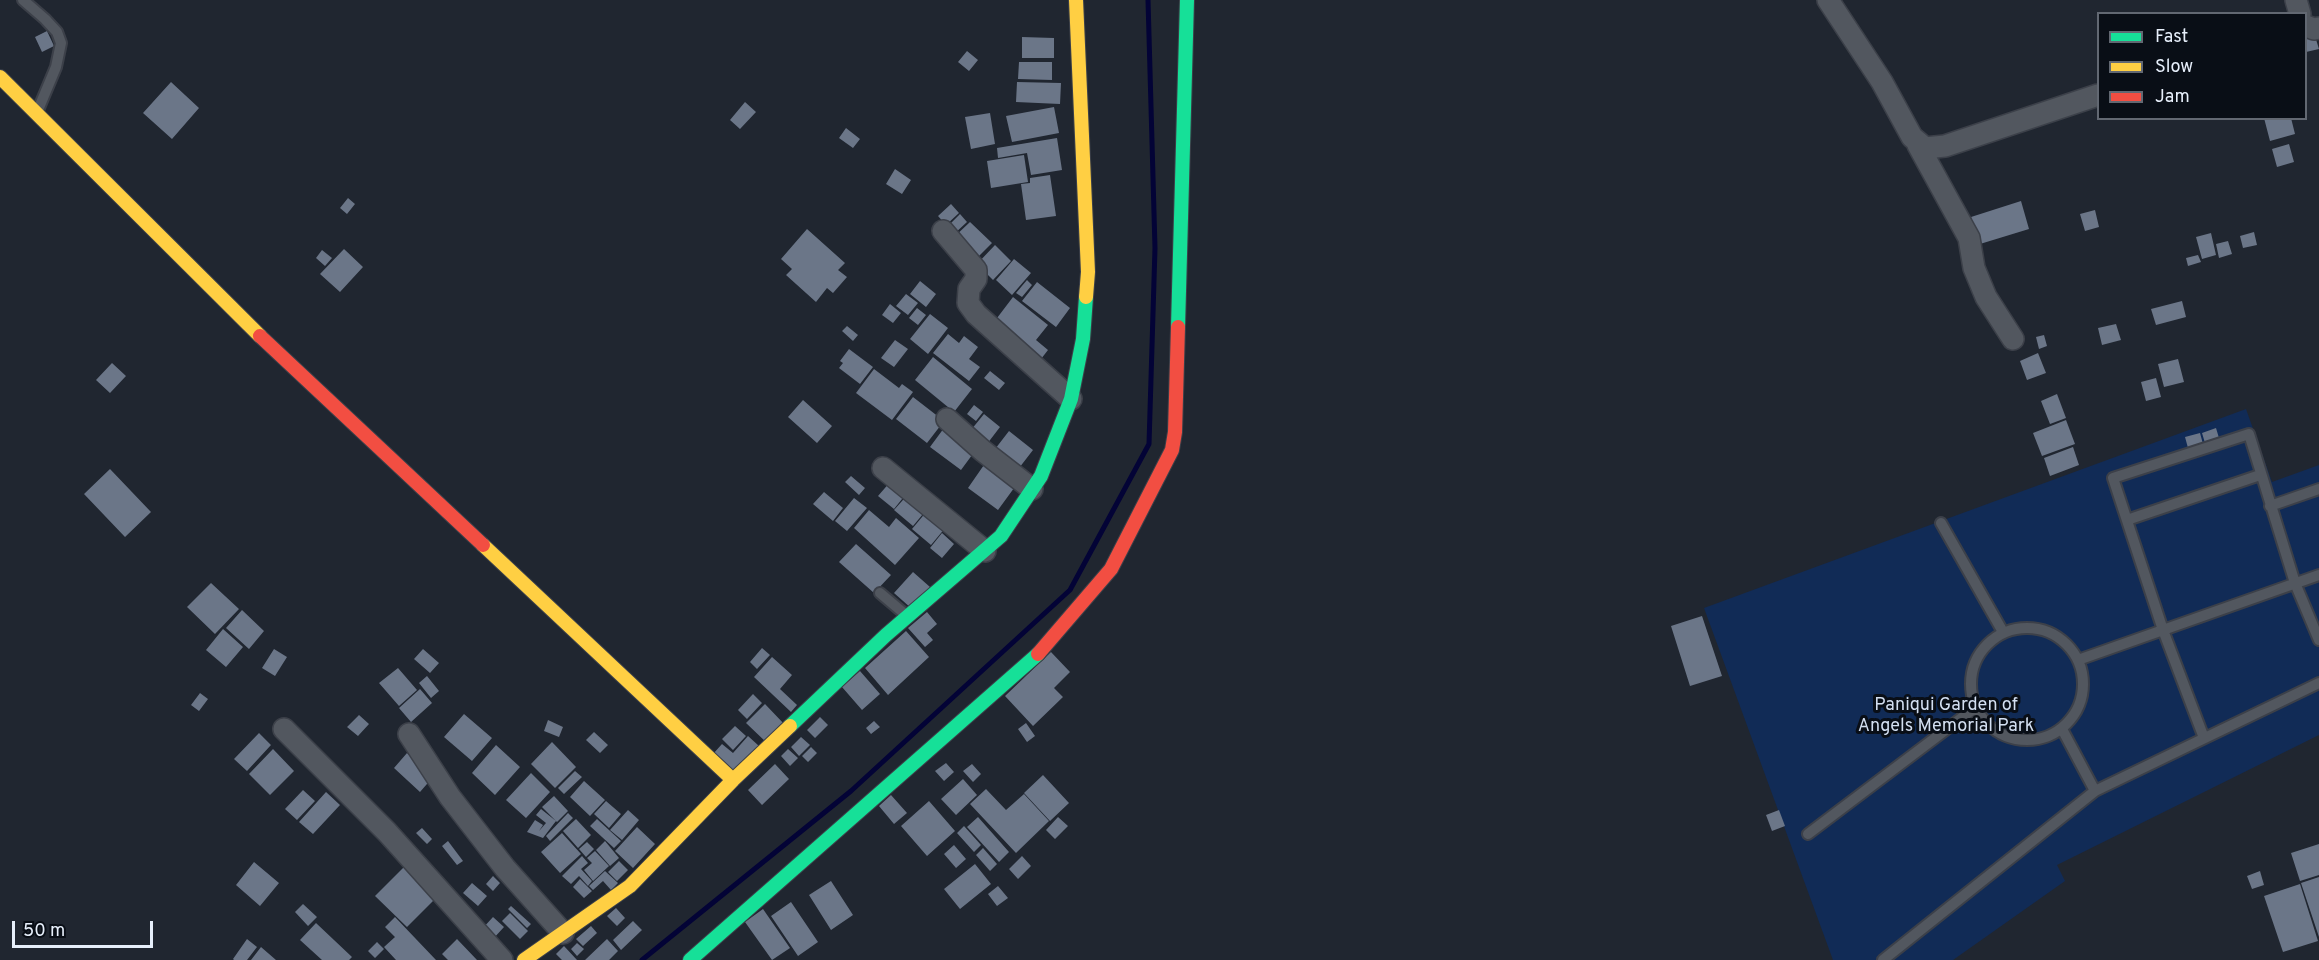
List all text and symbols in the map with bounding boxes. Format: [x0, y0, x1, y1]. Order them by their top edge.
legend [2097, 12, 2307, 120]
text: Fast [2155, 26, 2188, 49]
text: Slow [2155, 56, 2193, 79]
text: Jam [2155, 86, 2190, 109]
park label: Paniqui Garden of Angels Memorial Park [1858, 695, 2034, 738]
scale bar [15, 909, 156, 947]
text: 50 m [23, 920, 65, 943]

